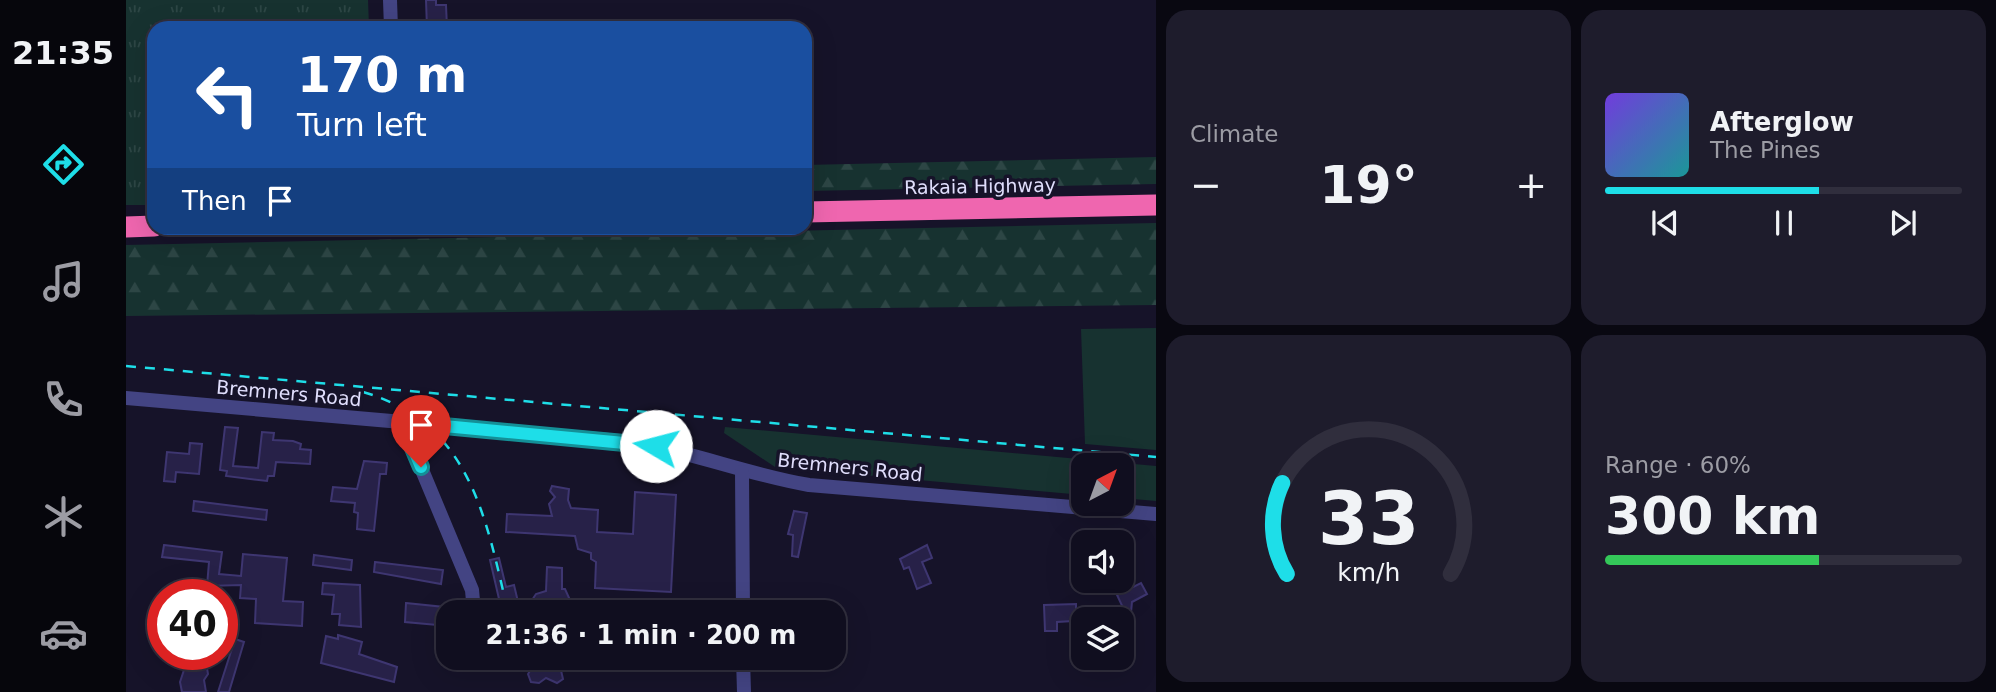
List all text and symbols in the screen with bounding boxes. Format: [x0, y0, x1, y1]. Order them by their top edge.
text: 21:35 [12, 34, 114, 72]
text: 170 m [297, 47, 467, 104]
icon: left [182, 49, 273, 140]
text: Turn left [297, 106, 427, 144]
text: Afterglow [1710, 107, 1854, 137]
text: Climate [1190, 121, 1279, 147]
text: The Pines [1710, 137, 1821, 163]
icon: directions [39, 140, 88, 189]
text: 19° [1319, 155, 1418, 215]
text: − [1190, 163, 1222, 207]
text: + [1515, 163, 1547, 207]
street label: Rakaia Highway [904, 174, 1056, 198]
icon: arrive [261, 182, 299, 220]
text: Then [182, 186, 247, 216]
icon: previous [1646, 204, 1684, 242]
icon: pause [1765, 204, 1803, 242]
icon: next [1884, 204, 1922, 242]
icon: music [39, 257, 88, 306]
icon: phone [39, 375, 88, 424]
street label: Bremners Road [215, 376, 363, 410]
pin [391, 395, 451, 467]
icon: arrive [402, 406, 440, 444]
position arrow [619, 409, 693, 483]
street label: Bremners Road [776, 448, 924, 486]
text: Range · 60% [1605, 452, 1751, 478]
north arrow [1071, 453, 1134, 516]
map controls [1071, 453, 1134, 670]
text: 33 [1318, 477, 1419, 562]
text: 300 km [1605, 486, 1820, 546]
icon: climate [39, 492, 88, 541]
button: sound [1071, 530, 1134, 593]
text: km/h [1337, 558, 1400, 587]
speed limit sign: 40 [147, 579, 238, 670]
button: layers [1071, 607, 1134, 670]
icon: car [39, 609, 88, 658]
text: 21:36 · 1 min · 200 m [486, 620, 796, 650]

